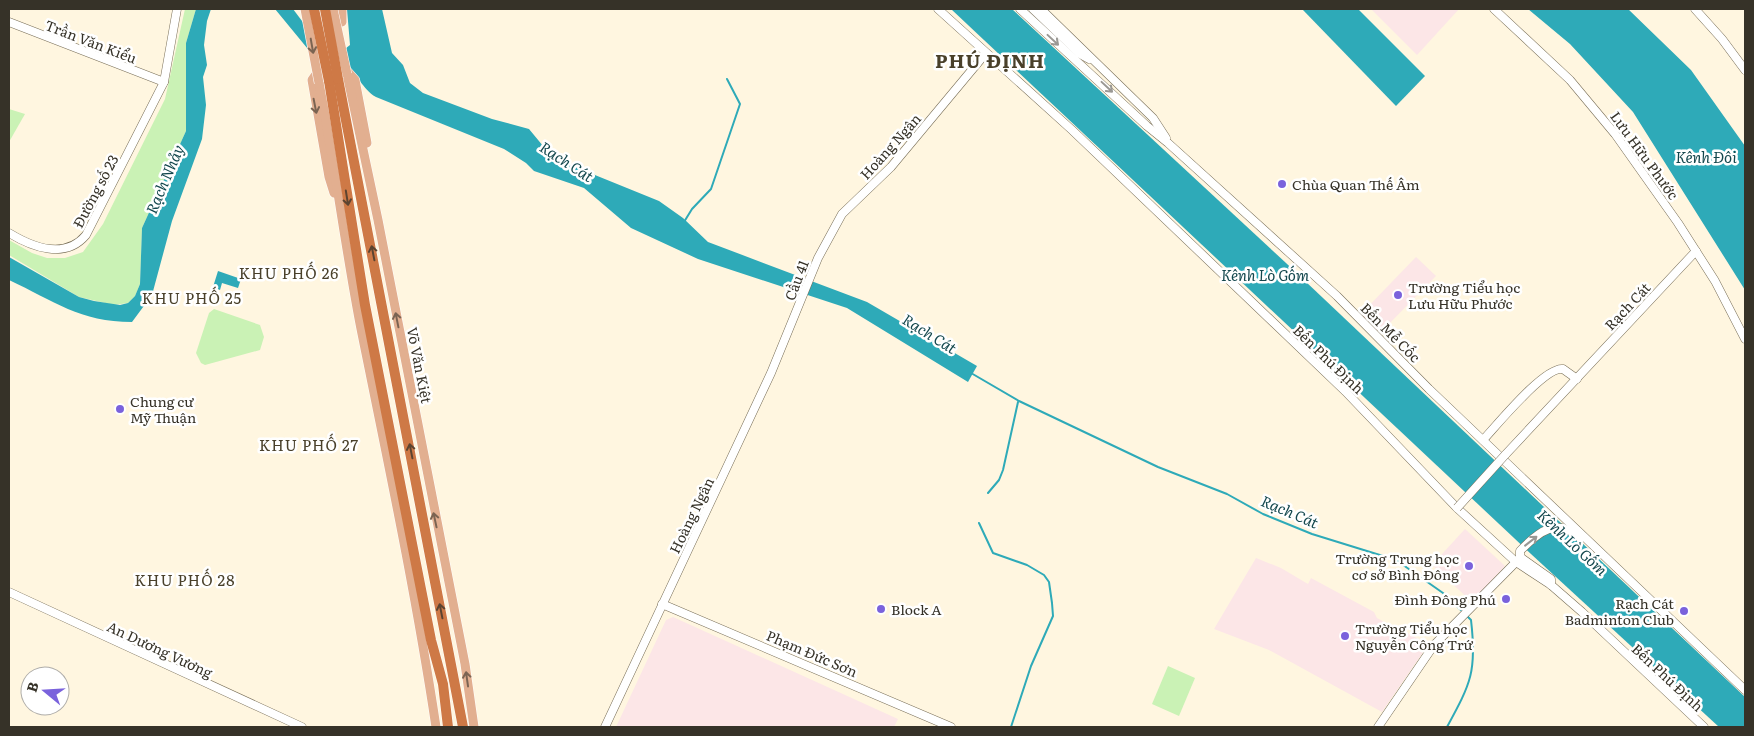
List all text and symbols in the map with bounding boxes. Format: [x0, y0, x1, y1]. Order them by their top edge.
street label: Trần Văn Kiểu [42, 14, 140, 68]
one-way arrow [1047, 34, 1060, 46]
one-way arrow [307, 37, 317, 53]
district label: PHÚ ĐỊNH [935, 46, 1045, 74]
one-way arrow [1100, 81, 1113, 93]
one-way arrow [311, 98, 320, 114]
street label: Lưu Hữu Phước [1606, 107, 1684, 203]
street label: Hoàng Ngân [855, 109, 925, 183]
water label: Rạch Cát [535, 135, 599, 187]
water label: Rạch Nhảy [139, 141, 189, 217]
water label: Kênh Đôi [1675, 145, 1737, 168]
street label: Đường số 23 [67, 151, 123, 231]
place label: Chùa Quan Thế Âm [1292, 174, 1420, 194]
marker: Chùa Quan Thế Âm [1276, 178, 1288, 190]
one-way arrow [343, 190, 353, 206]
one-way arrow [368, 246, 377, 262]
street label: Cầu 41 [779, 257, 813, 303]
district label: KHU PHỐ 26 [239, 261, 339, 284]
water label: Kênh Lò Gốm [1221, 263, 1309, 286]
place label: Trường Tiểu học Lưu Hữu Phước [1408, 277, 1520, 313]
street label: Rạch Cát [1600, 277, 1655, 334]
district label: KHU PHỐ 25 [142, 286, 242, 309]
marker: Trường Tiểu học Lưu Hữu Phước [1392, 289, 1404, 301]
street label: Bến Mễ Cốc [1357, 298, 1425, 366]
water label: Rạch Cát [898, 307, 962, 359]
one-way arrow [392, 312, 401, 328]
street label: Bến Phú Định [1289, 320, 1369, 398]
street label: Võ Văn Kiệt [403, 325, 437, 405]
place label: Chung cư Mỹ Thuận [130, 391, 196, 427]
marker: Chung cư Mỹ Thuận [114, 403, 126, 415]
district label: KHU PHỐ 27 [259, 433, 359, 456]
one-way arrow [406, 443, 415, 459]
street label: Hoàng Ngân [664, 474, 718, 556]
water label: Rạch Cát [1258, 489, 1322, 533]
water label: Kênh Lò Gốm [1533, 504, 1613, 580]
one-way arrow [430, 512, 439, 528]
one-way arrow [1524, 536, 1537, 547]
place label: Trường Trung học cơ sở Bình Đông [1335, 548, 1459, 584]
marker: Trường Trung học cơ sở Bình Đông [1463, 560, 1475, 572]
district label: KHU PHỐ 28 [135, 568, 235, 591]
place label: Đình Đông Phú [1394, 589, 1496, 609]
marker: Đình Đông Phú [1500, 593, 1512, 605]
place label: Rạch Cát Badminton Club [1565, 593, 1674, 629]
place label: Block A [891, 599, 942, 619]
one-way arrow [436, 603, 445, 619]
marker: Block A [875, 603, 887, 615]
marker: Rạch Cát Badminton Club [1678, 605, 1690, 617]
street label: An Dương Vương [104, 616, 216, 682]
place label: Trường Tiểu học Nguyễn Công Trứ [1355, 618, 1474, 654]
street label: Phạm Đức Sơn [763, 625, 861, 681]
marker: Trường Tiểu học Nguyễn Công Trứ [1339, 630, 1351, 642]
street label: Bến Phú Định [1628, 639, 1708, 715]
north arrow [20, 666, 70, 716]
one-way arrow [462, 671, 472, 687]
text: B [21, 679, 43, 694]

